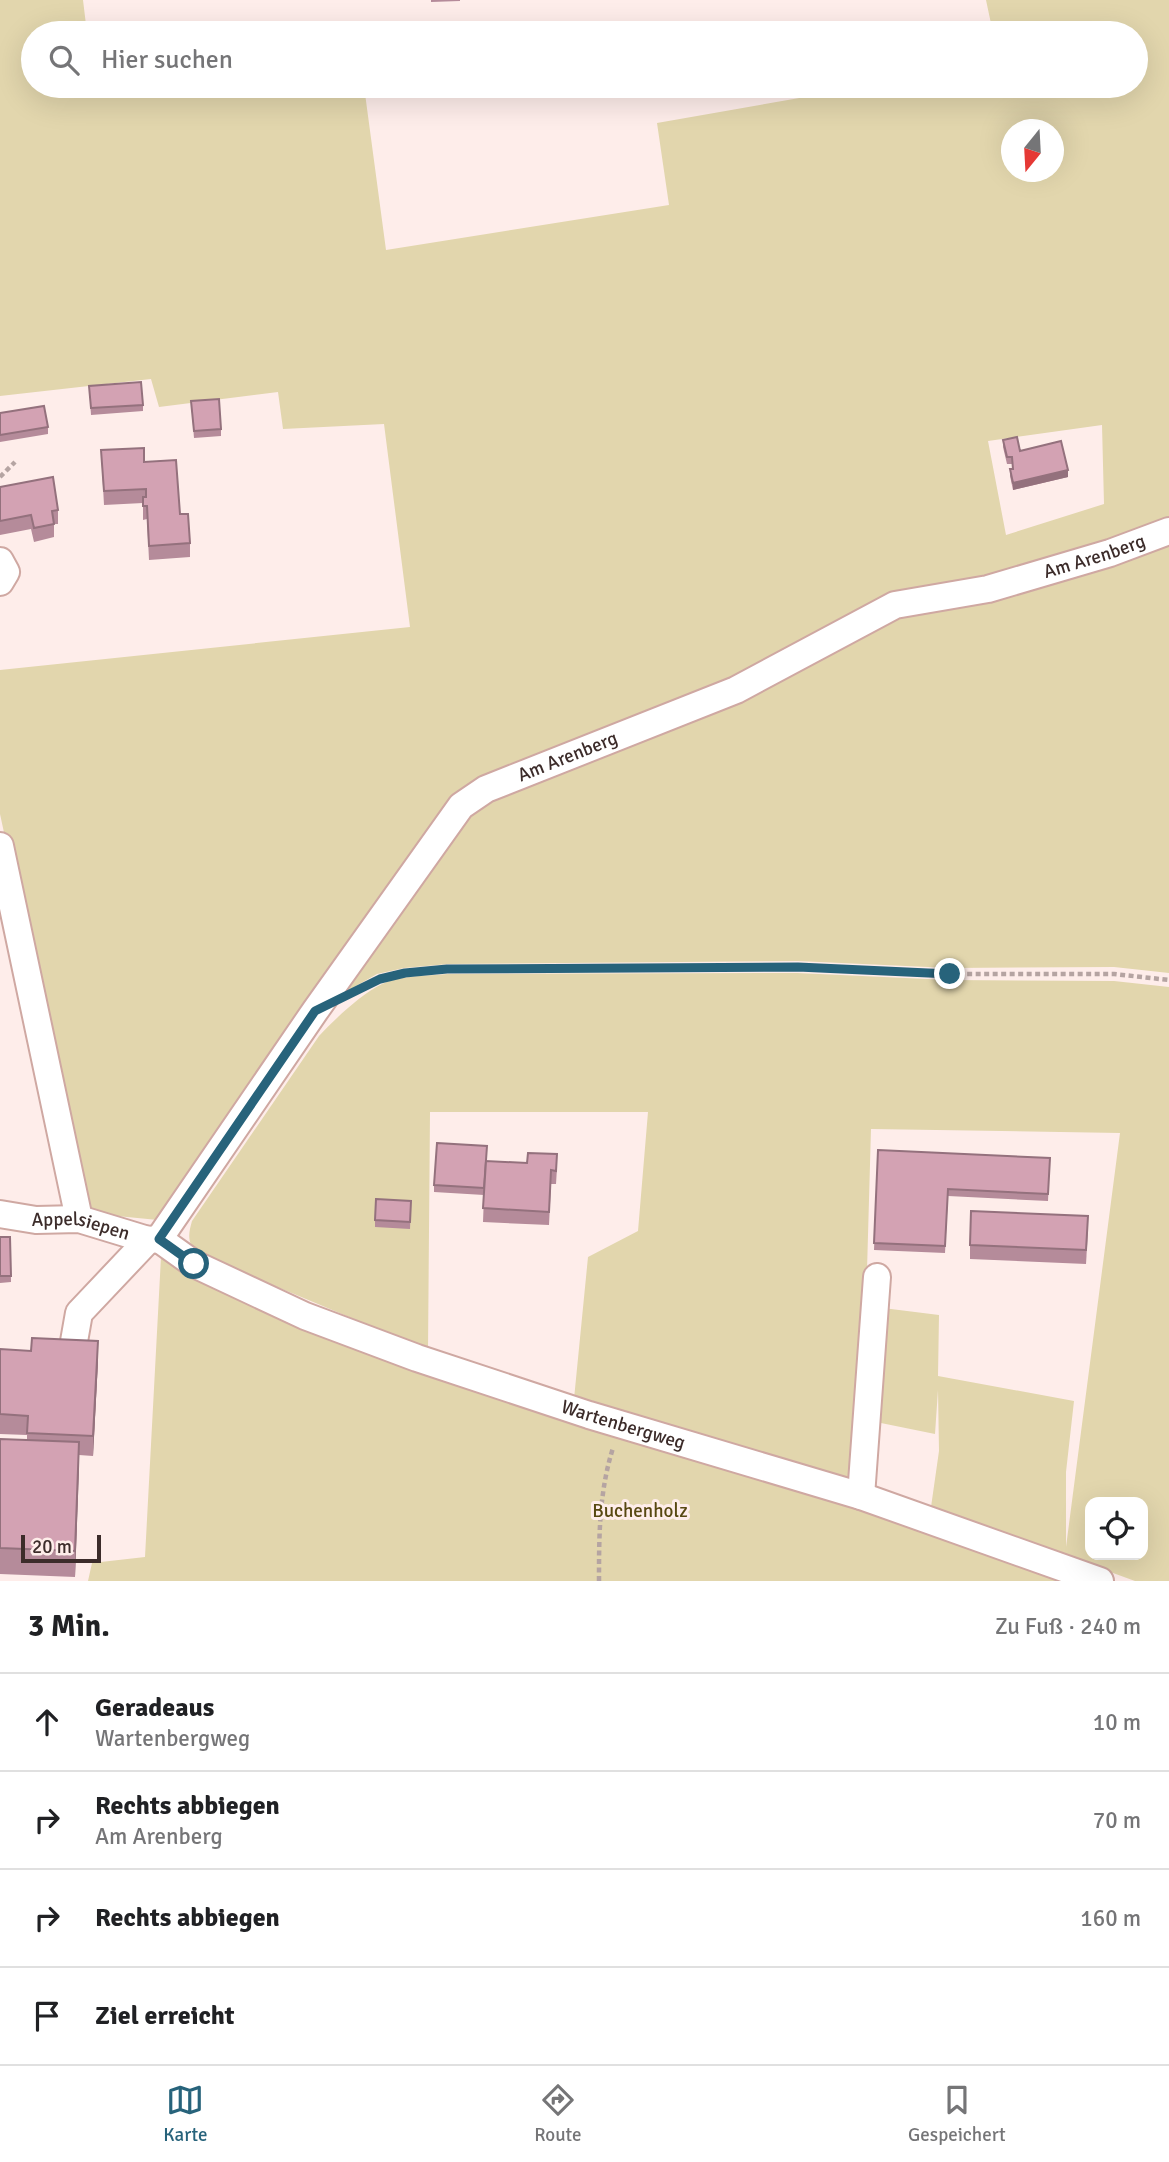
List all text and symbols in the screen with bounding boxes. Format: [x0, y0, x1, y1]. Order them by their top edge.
search box [21, 21, 1148, 98]
icon: search [45, 41, 83, 79]
text: Hier suchen [101, 44, 233, 76]
north arrow [1001, 119, 1064, 182]
street label: Am Arenberg [1041, 529, 1149, 584]
street label: Am Arenberg [514, 726, 621, 787]
route end [934, 958, 965, 989]
street label: Appelsiepen [31, 1207, 133, 1246]
route start [178, 1248, 209, 1279]
street label: Wartenbergweg [558, 1395, 688, 1455]
map controls [1085, 1497, 1148, 1560]
button: locate [1085, 1497, 1148, 1560]
park label: Buchenholz [592, 1499, 688, 1523]
scale bar [21, 1532, 102, 1564]
text: 20 m [32, 1535, 72, 1559]
text: 3 Min. [28, 1608, 110, 1645]
text: Zu Fuß · 240 m [995, 1612, 1141, 1641]
text: Geradeaus [95, 1692, 214, 1724]
icon: ahead [28, 1703, 66, 1741]
text: 10 m [1093, 1708, 1141, 1737]
text: Wartenbergweg [95, 1724, 250, 1753]
text: Rechts abbiegen [95, 1790, 280, 1822]
icon: right [28, 1801, 66, 1839]
text: 70 m [1093, 1806, 1141, 1835]
text: Am Arenberg [95, 1822, 223, 1851]
icon: right [28, 1899, 66, 1937]
text: Rechts abbiegen [95, 1902, 280, 1934]
text: 160 m [1080, 1904, 1141, 1933]
icon: arrive [28, 1997, 66, 2035]
text: Ziel erreicht [95, 2000, 235, 2032]
tab: Karte [163, 2081, 208, 2147]
tab: Route [534, 2081, 582, 2147]
tab: Gespeichert [908, 2081, 1006, 2147]

